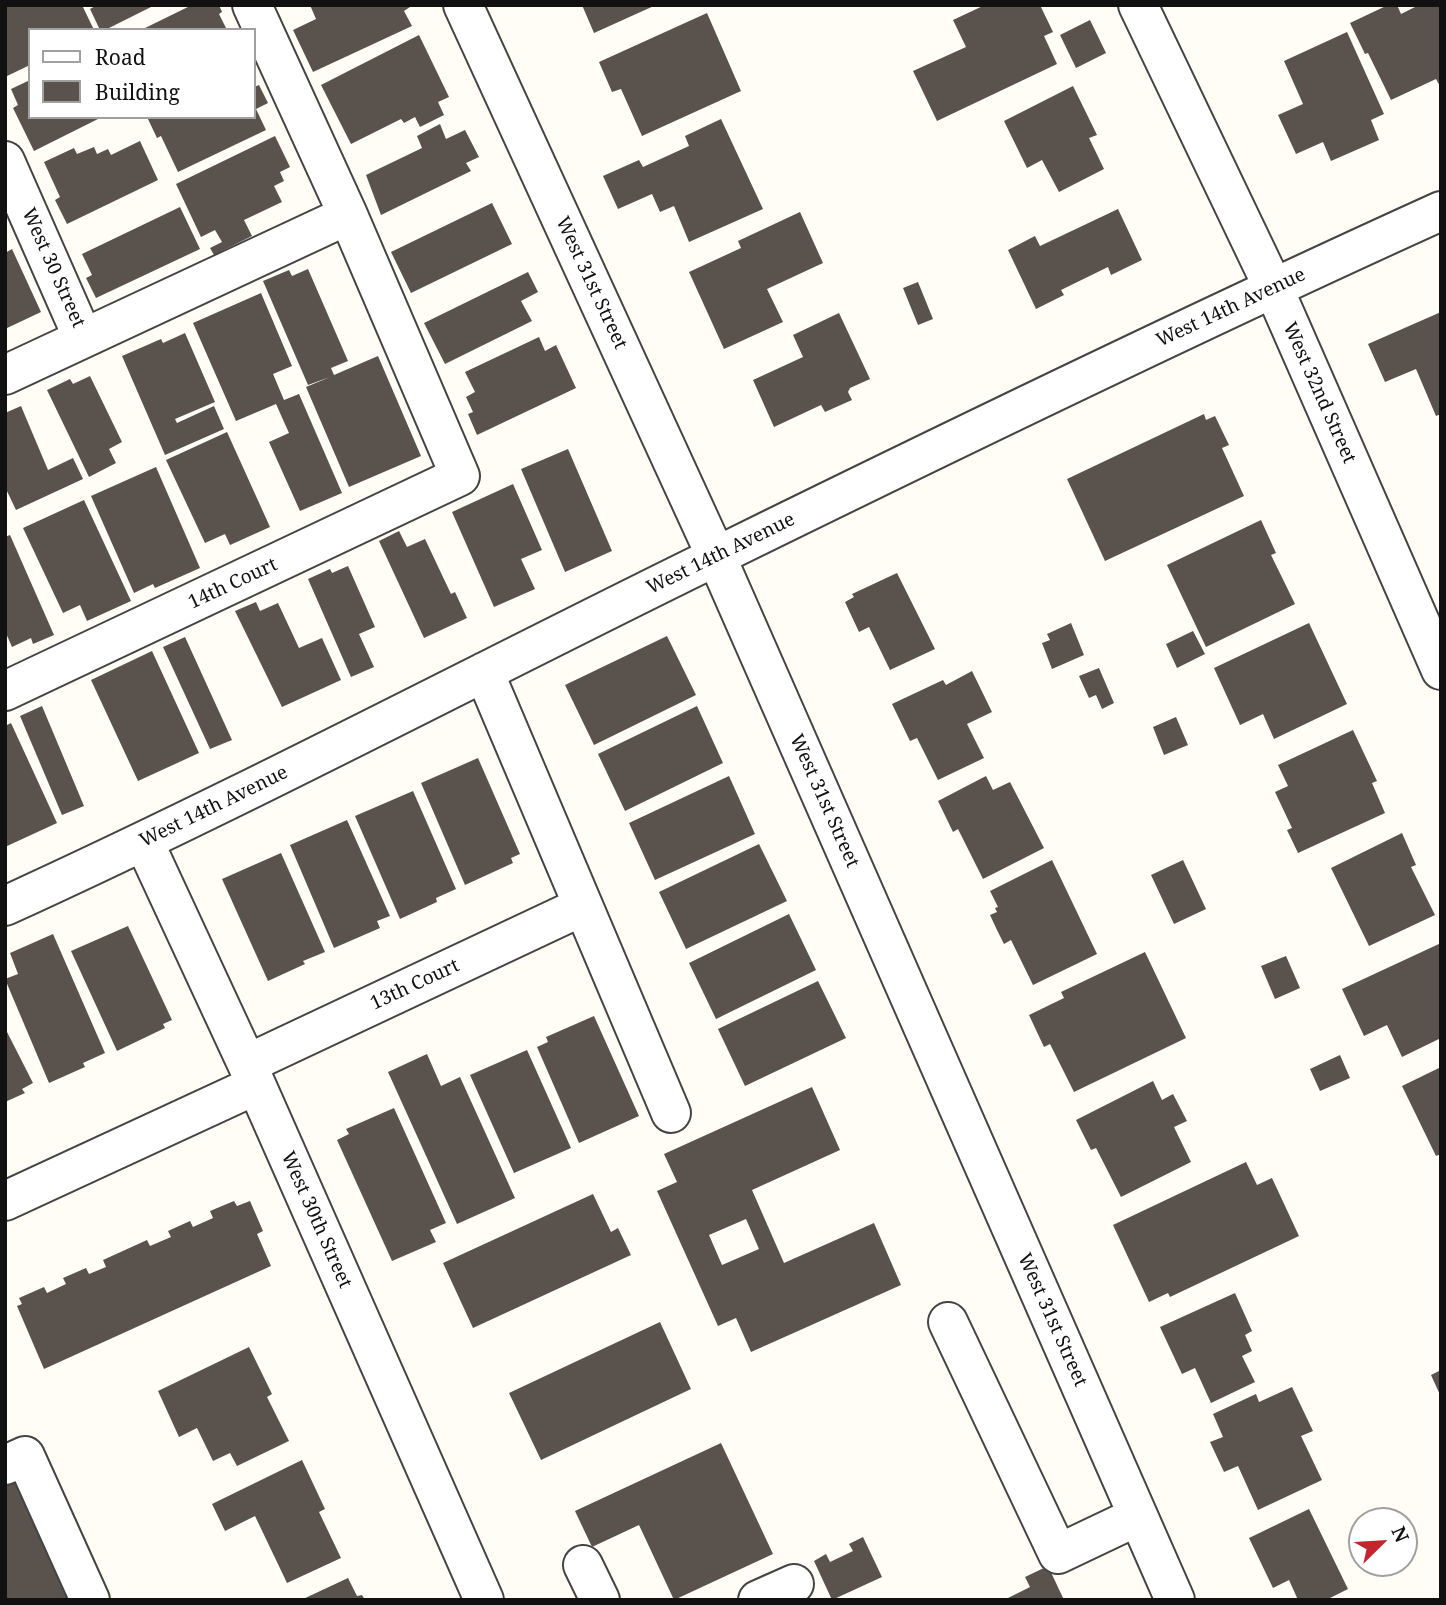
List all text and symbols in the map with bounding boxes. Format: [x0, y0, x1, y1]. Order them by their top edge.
legend [28, 28, 256, 119]
text: Road [95, 43, 146, 71]
text: Building [95, 78, 180, 106]
street label: West 30 Street [16, 205, 90, 331]
street label: West 31st Street [550, 213, 632, 353]
street label: West 14th Avenue [1153, 263, 1309, 353]
street label: West 32nd Street [1278, 319, 1360, 467]
street label: West 14th Avenue [643, 508, 799, 600]
street label: 14th Court [185, 554, 281, 614]
street label: West 31st Street [784, 731, 864, 871]
street label: West 14th Avenue [136, 761, 292, 853]
street label: 13th Court [367, 955, 463, 1015]
street label: West 30th Street [276, 1148, 356, 1292]
street label: West 31st Street [1012, 1250, 1092, 1390]
north arrow [1348, 1507, 1418, 1577]
text: N [1385, 1522, 1415, 1546]

